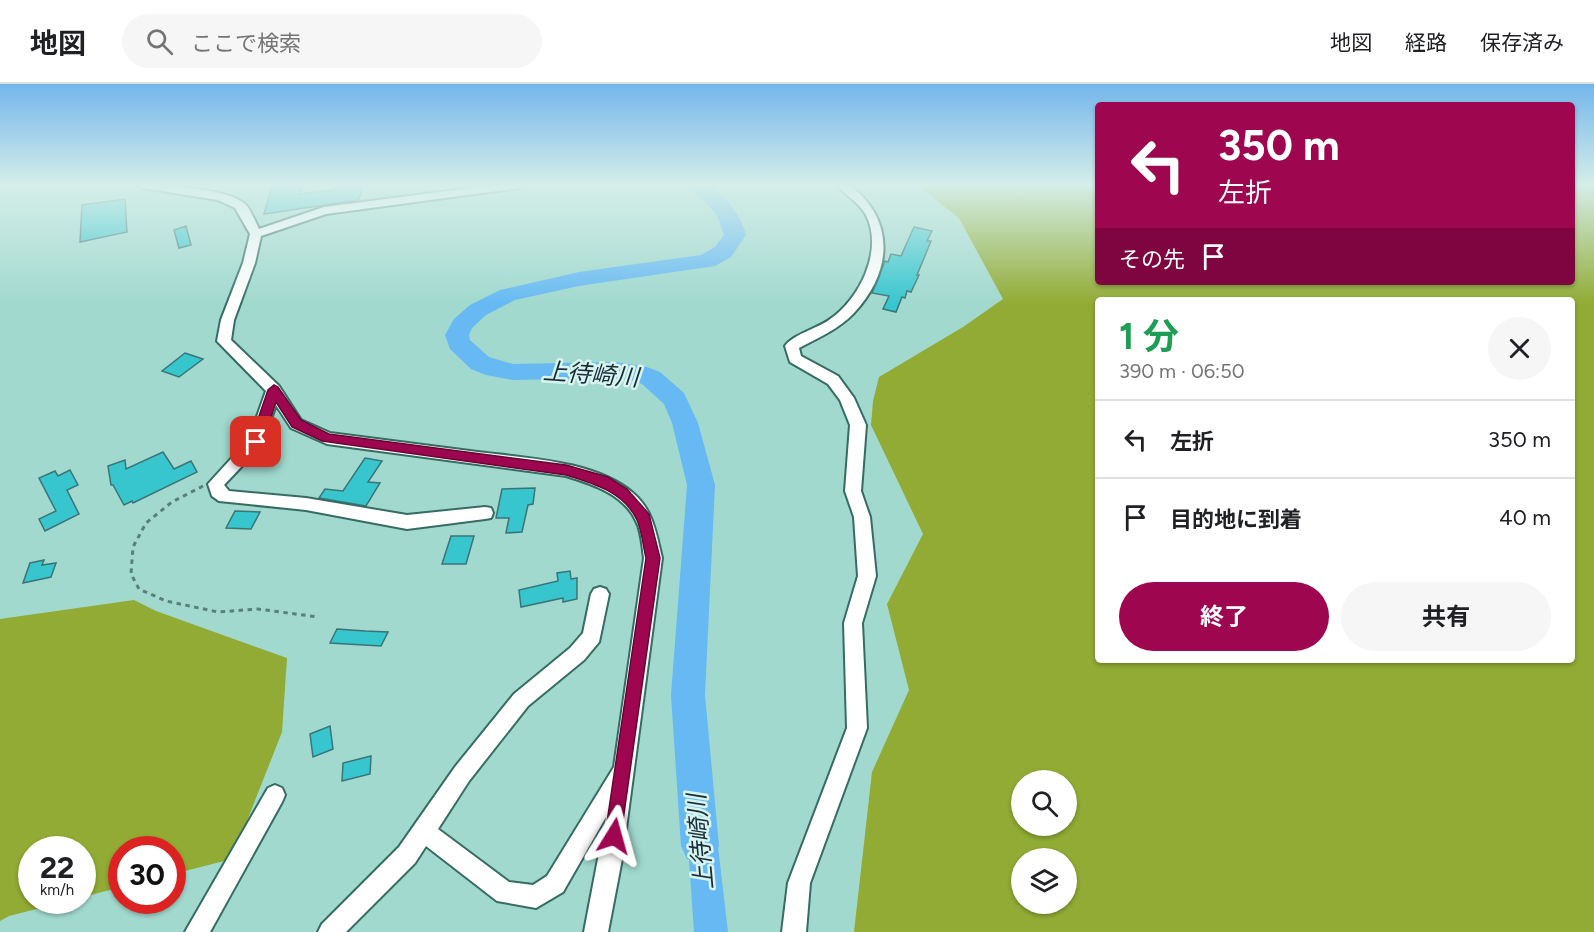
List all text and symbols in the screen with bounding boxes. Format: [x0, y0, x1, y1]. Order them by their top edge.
search box [122, 14, 542, 68]
icon: search [143, 25, 176, 58]
text: 地図 [30, 26, 86, 60]
text: ここで検索 [191, 30, 301, 57]
text: 地図 [1330, 30, 1372, 55]
text: 経路 [1405, 30, 1447, 55]
text: 保存済み [1480, 30, 1564, 55]
text: 350 m [1218, 120, 1340, 171]
icon: left [1119, 126, 1197, 204]
text: 左折 [1218, 176, 1272, 209]
icon: arrive [1197, 240, 1230, 273]
text: その先 [1119, 246, 1185, 273]
text: 1 分 [1119, 315, 1179, 358]
button: close [1488, 317, 1551, 380]
water label: 上待崎川 [542, 356, 643, 392]
text: 390 m · 06:50 [1119, 359, 1244, 383]
pin [230, 416, 281, 467]
icon: left [1119, 423, 1152, 456]
icon: arrive [239, 425, 272, 458]
text: 350 m [1488, 426, 1551, 453]
text: 左折 [1170, 428, 1214, 455]
icon: arrive [1119, 501, 1152, 534]
text: 40 m [1499, 504, 1551, 531]
text: 目的地に到着 [1170, 506, 1302, 533]
button: 終了 [1119, 582, 1329, 651]
button: 共有 [1341, 582, 1551, 651]
map controls [1011, 770, 1077, 914]
button: search [1011, 770, 1077, 836]
water label: 上待崎川 [681, 790, 719, 891]
position arrow [582, 804, 646, 868]
speed limit sign: 30 [108, 836, 186, 914]
button: layers [1011, 848, 1077, 914]
text: 22 [40, 849, 74, 886]
text: km/h [40, 881, 74, 899]

